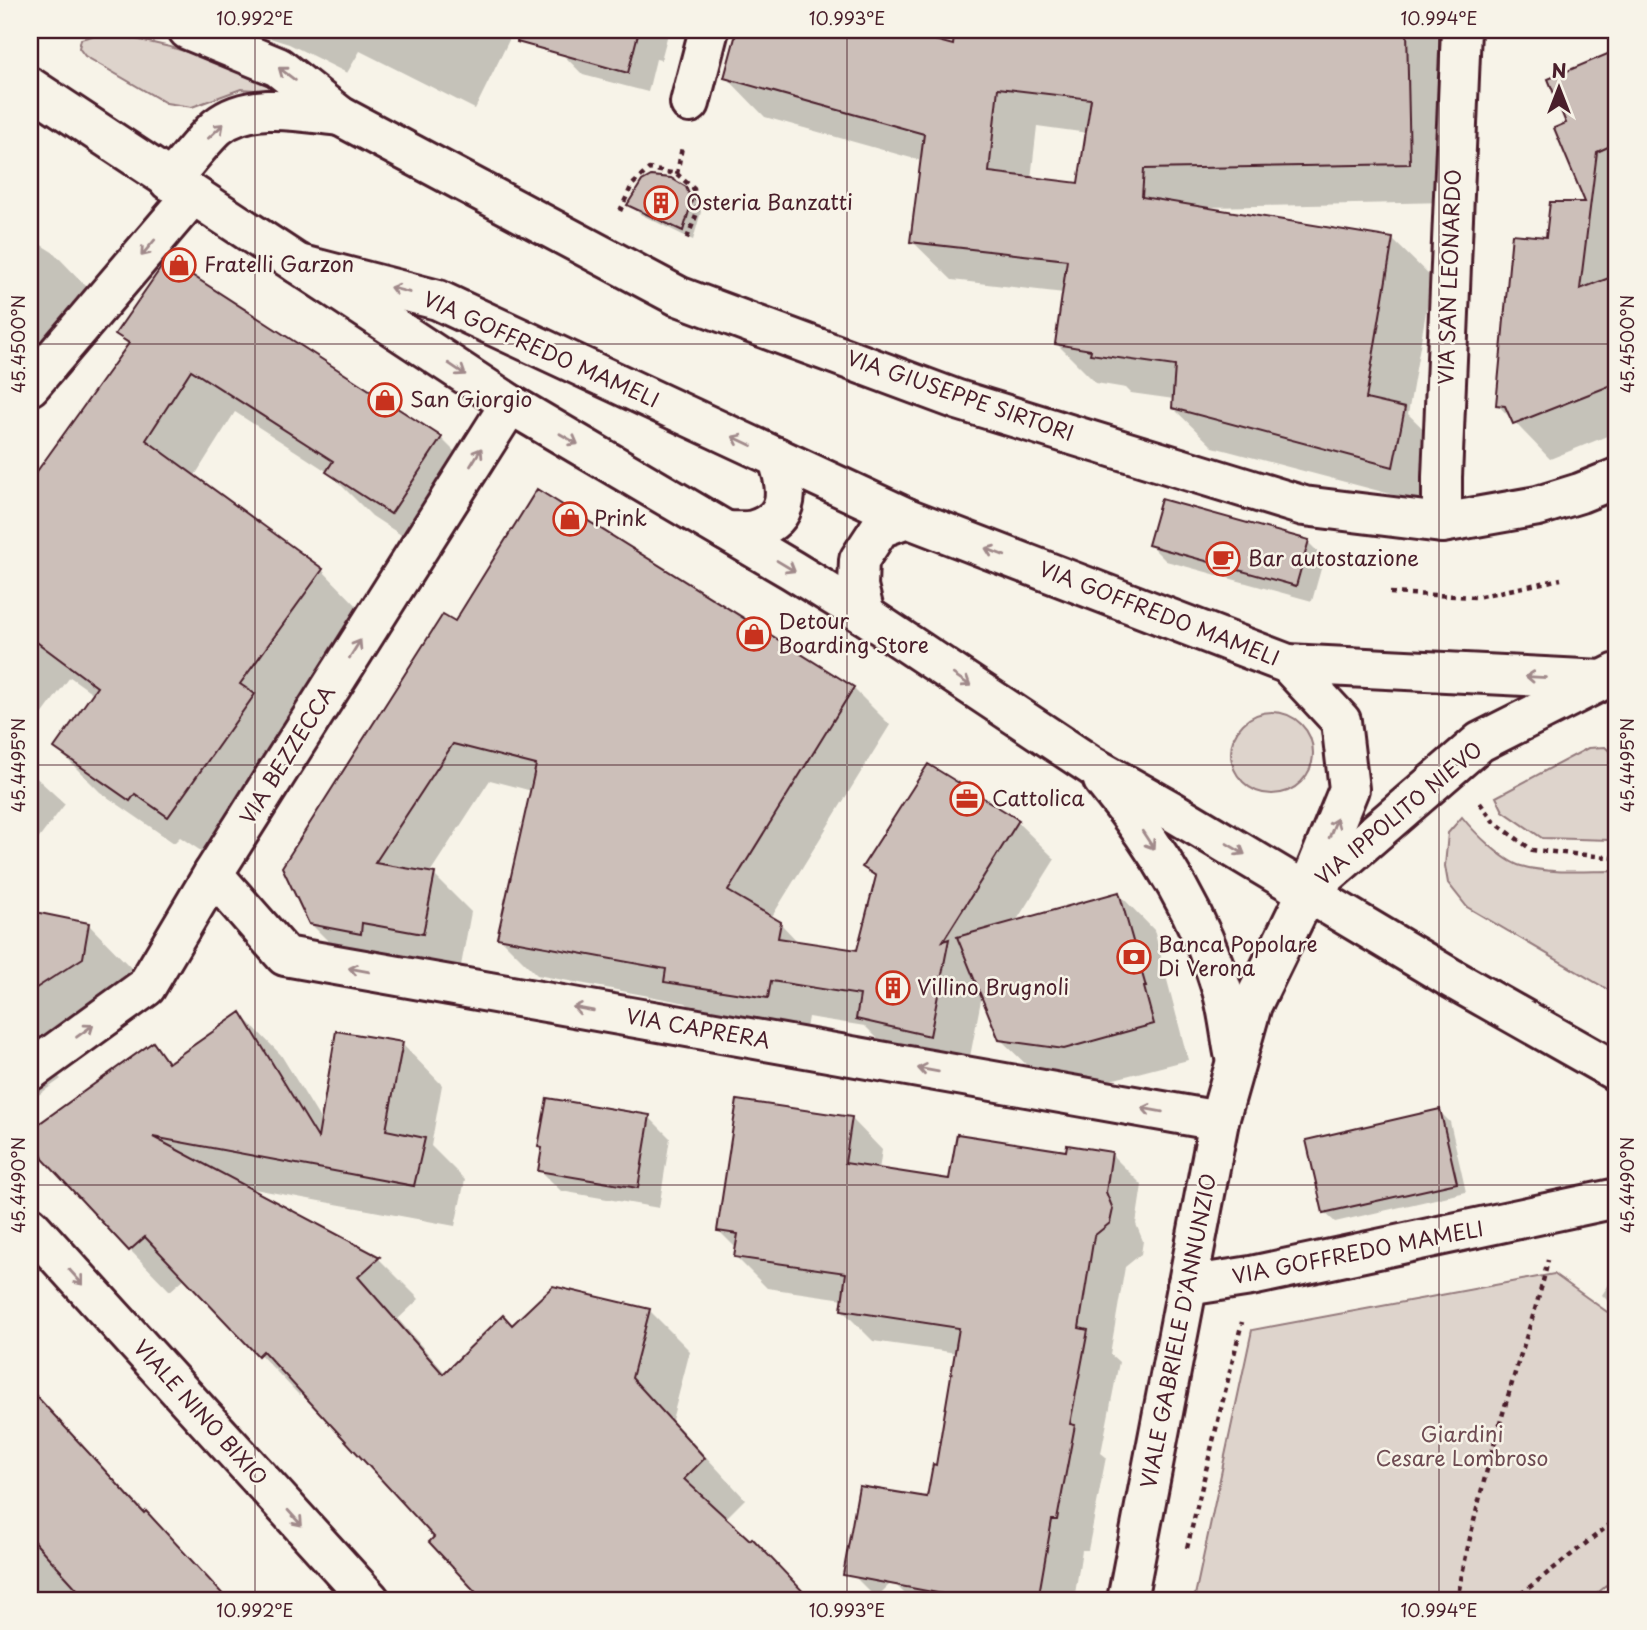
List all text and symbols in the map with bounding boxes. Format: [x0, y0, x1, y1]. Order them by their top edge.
text: 10.992°E [216, 4, 294, 31]
text: 10.993°E [809, 4, 885, 31]
text: 10.994°E [1400, 4, 1478, 31]
north arrow [1524, 52, 1594, 122]
text: N [1551, 56, 1567, 84]
one-way arrow [278, 66, 296, 81]
one-way arrow [206, 123, 224, 140]
street label: VIA SAN LEONARDO [1428, 169, 1468, 385]
building icon: Osteria Banzatti [642, 184, 680, 222]
place label: Osteria Banzatti [686, 185, 853, 217]
one-way arrow [140, 239, 156, 257]
shop icon: Fratelli Garzon [160, 246, 198, 284]
place label: Fratelli Garzon [204, 247, 354, 279]
street label: VIA GOFFREDO MAMELI [419, 282, 665, 415]
one-way arrow [389, 283, 412, 296]
text: 45.4500°N [4, 295, 31, 393]
text: 45.4500°N [1613, 295, 1640, 393]
street label: VIA GIUSEPPE SIRTORI [843, 340, 1078, 448]
one-way arrow [447, 362, 467, 376]
shop icon: San Giorgio [366, 381, 404, 419]
place label: San Giorgio [410, 382, 532, 414]
one-way arrow [558, 432, 578, 446]
one-way arrow [732, 434, 753, 447]
one-way arrow [469, 448, 484, 467]
shop icon: Prink [551, 500, 589, 538]
place label: Prink [594, 501, 647, 533]
cafe icon: Bar autostazione [1204, 540, 1242, 578]
place label: Bar autostazione [1248, 541, 1419, 573]
one-way arrow [985, 544, 1007, 557]
street label: VIA GOFFREDO MAMELI [1035, 551, 1285, 673]
one-way arrow [775, 559, 795, 573]
place label: Detour Boarding Store [778, 604, 929, 660]
shop icon: Detour Boarding Store [735, 615, 773, 653]
one-way arrow [348, 640, 362, 660]
one-way arrow [1525, 670, 1548, 683]
one-way arrow [952, 673, 972, 687]
street label: VIA BEZZECCA [231, 678, 342, 830]
text: 45.4495°N [4, 718, 31, 812]
text: 45.4495°N [1613, 718, 1640, 812]
street label: VIA IPPOLITO NIEVO [1307, 733, 1488, 892]
office icon: Cattolica [948, 780, 986, 818]
place label: Cattolica [992, 781, 1085, 813]
one-way arrow [1328, 818, 1341, 840]
one-way arrow [1141, 830, 1156, 849]
one-way arrow [1226, 843, 1246, 857]
place label: Banca Popolare Di Verona [1158, 927, 1318, 983]
bank icon: Banca Popolare Di Verona [1115, 938, 1153, 976]
one-way arrow [348, 962, 371, 976]
building icon: Villino Brugnoli [874, 969, 912, 1007]
place label: Villino Brugnoli [917, 970, 1069, 1002]
street label: VIA CAPRERA [624, 999, 773, 1055]
one-way arrow [572, 1002, 595, 1015]
one-way arrow [75, 1024, 94, 1038]
one-way arrow [917, 1063, 940, 1076]
one-way arrow [1141, 1102, 1164, 1116]
text: 45.4490°N [4, 1137, 31, 1233]
text: 45.4490°N [1613, 1137, 1640, 1233]
street label: VIALE GABRIELE D'ANNUNZIO [1131, 1171, 1223, 1491]
street label: VIA GOFFREDO MAMELI [1229, 1211, 1486, 1291]
one-way arrow [67, 1268, 84, 1285]
street label: VIALE NINO BIXIO [127, 1332, 276, 1492]
park label: Giardini Cesare Lombroso [1376, 1417, 1548, 1473]
one-way arrow [286, 1508, 302, 1526]
text: 10.992°E [216, 1596, 294, 1623]
text: 10.993°E [809, 1596, 885, 1623]
text: 10.994°E [1400, 1596, 1478, 1623]

